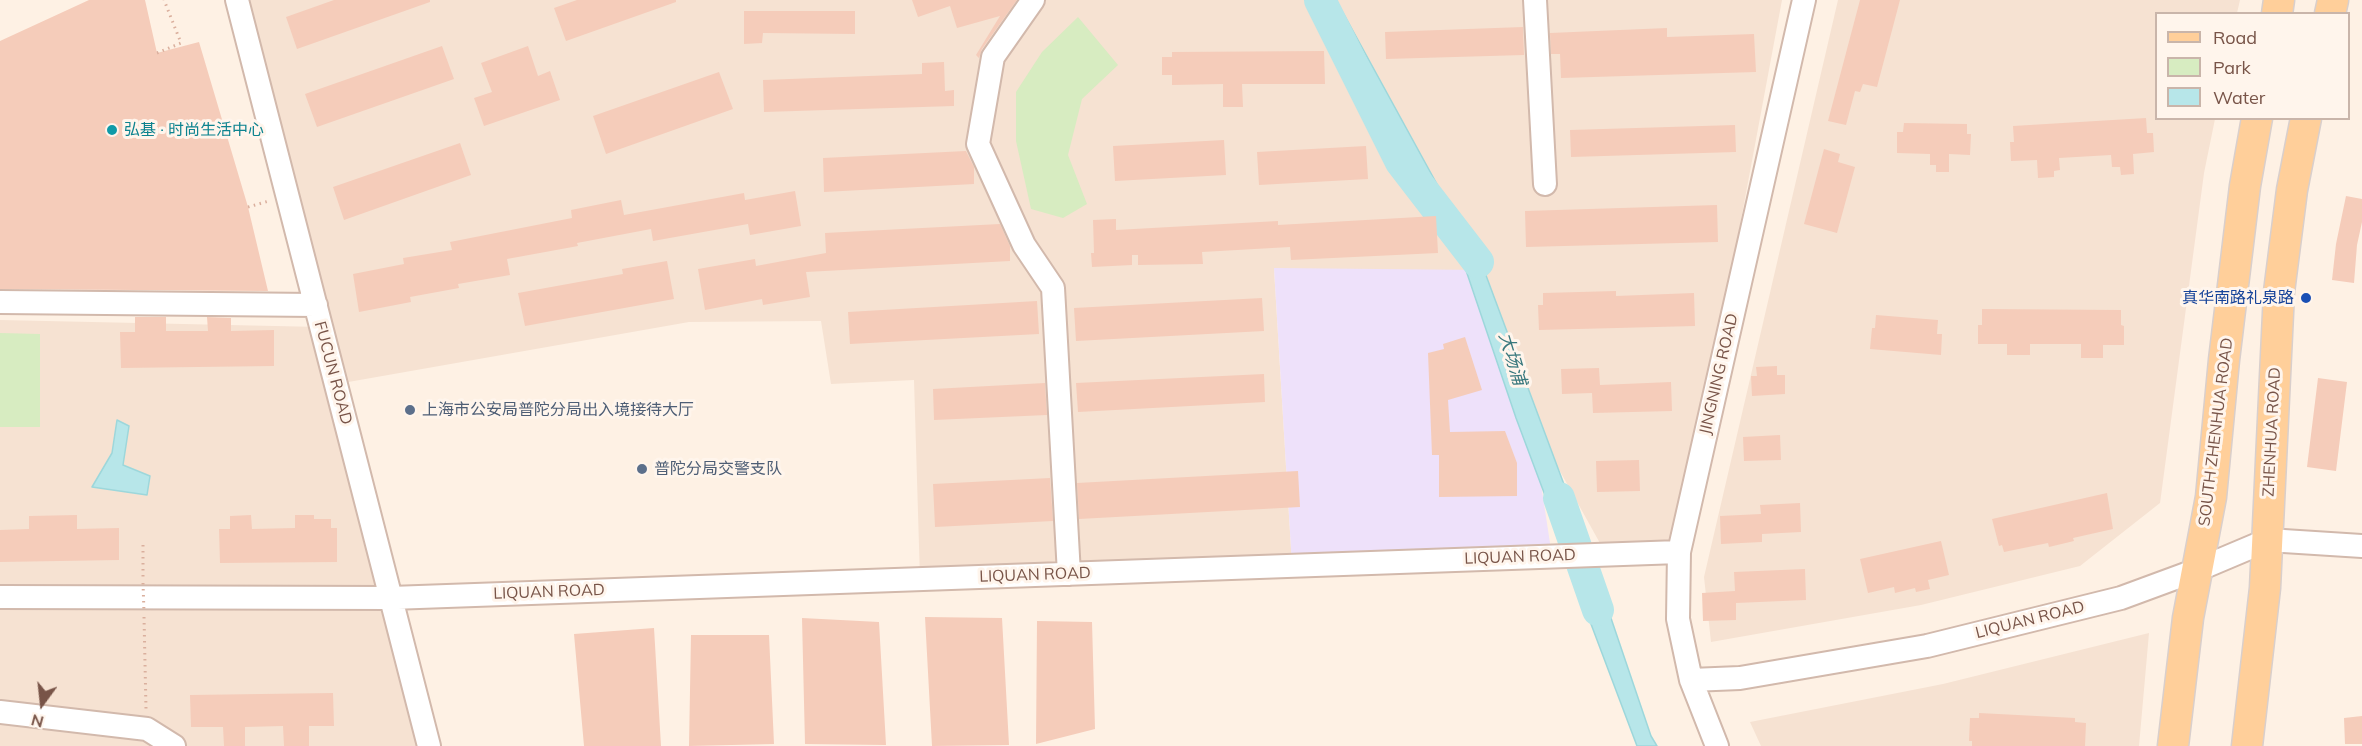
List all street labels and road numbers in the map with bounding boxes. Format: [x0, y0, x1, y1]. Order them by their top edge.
street label: JINGNING ROAD [1696, 312, 1742, 436]
street label: FUCUN ROAD [310, 319, 356, 427]
street label: SOUTH ZHENHUA ROAD [2195, 337, 2237, 527]
street label: ZHENHUA ROAD [2259, 367, 2285, 497]
street label: LIQUAN ROAD [1464, 545, 1576, 569]
street label: LIQUAN ROAD [979, 563, 1091, 587]
street label: LIQUAN ROAD [493, 580, 605, 604]
street label: LIQUAN ROAD [1974, 597, 2086, 643]

